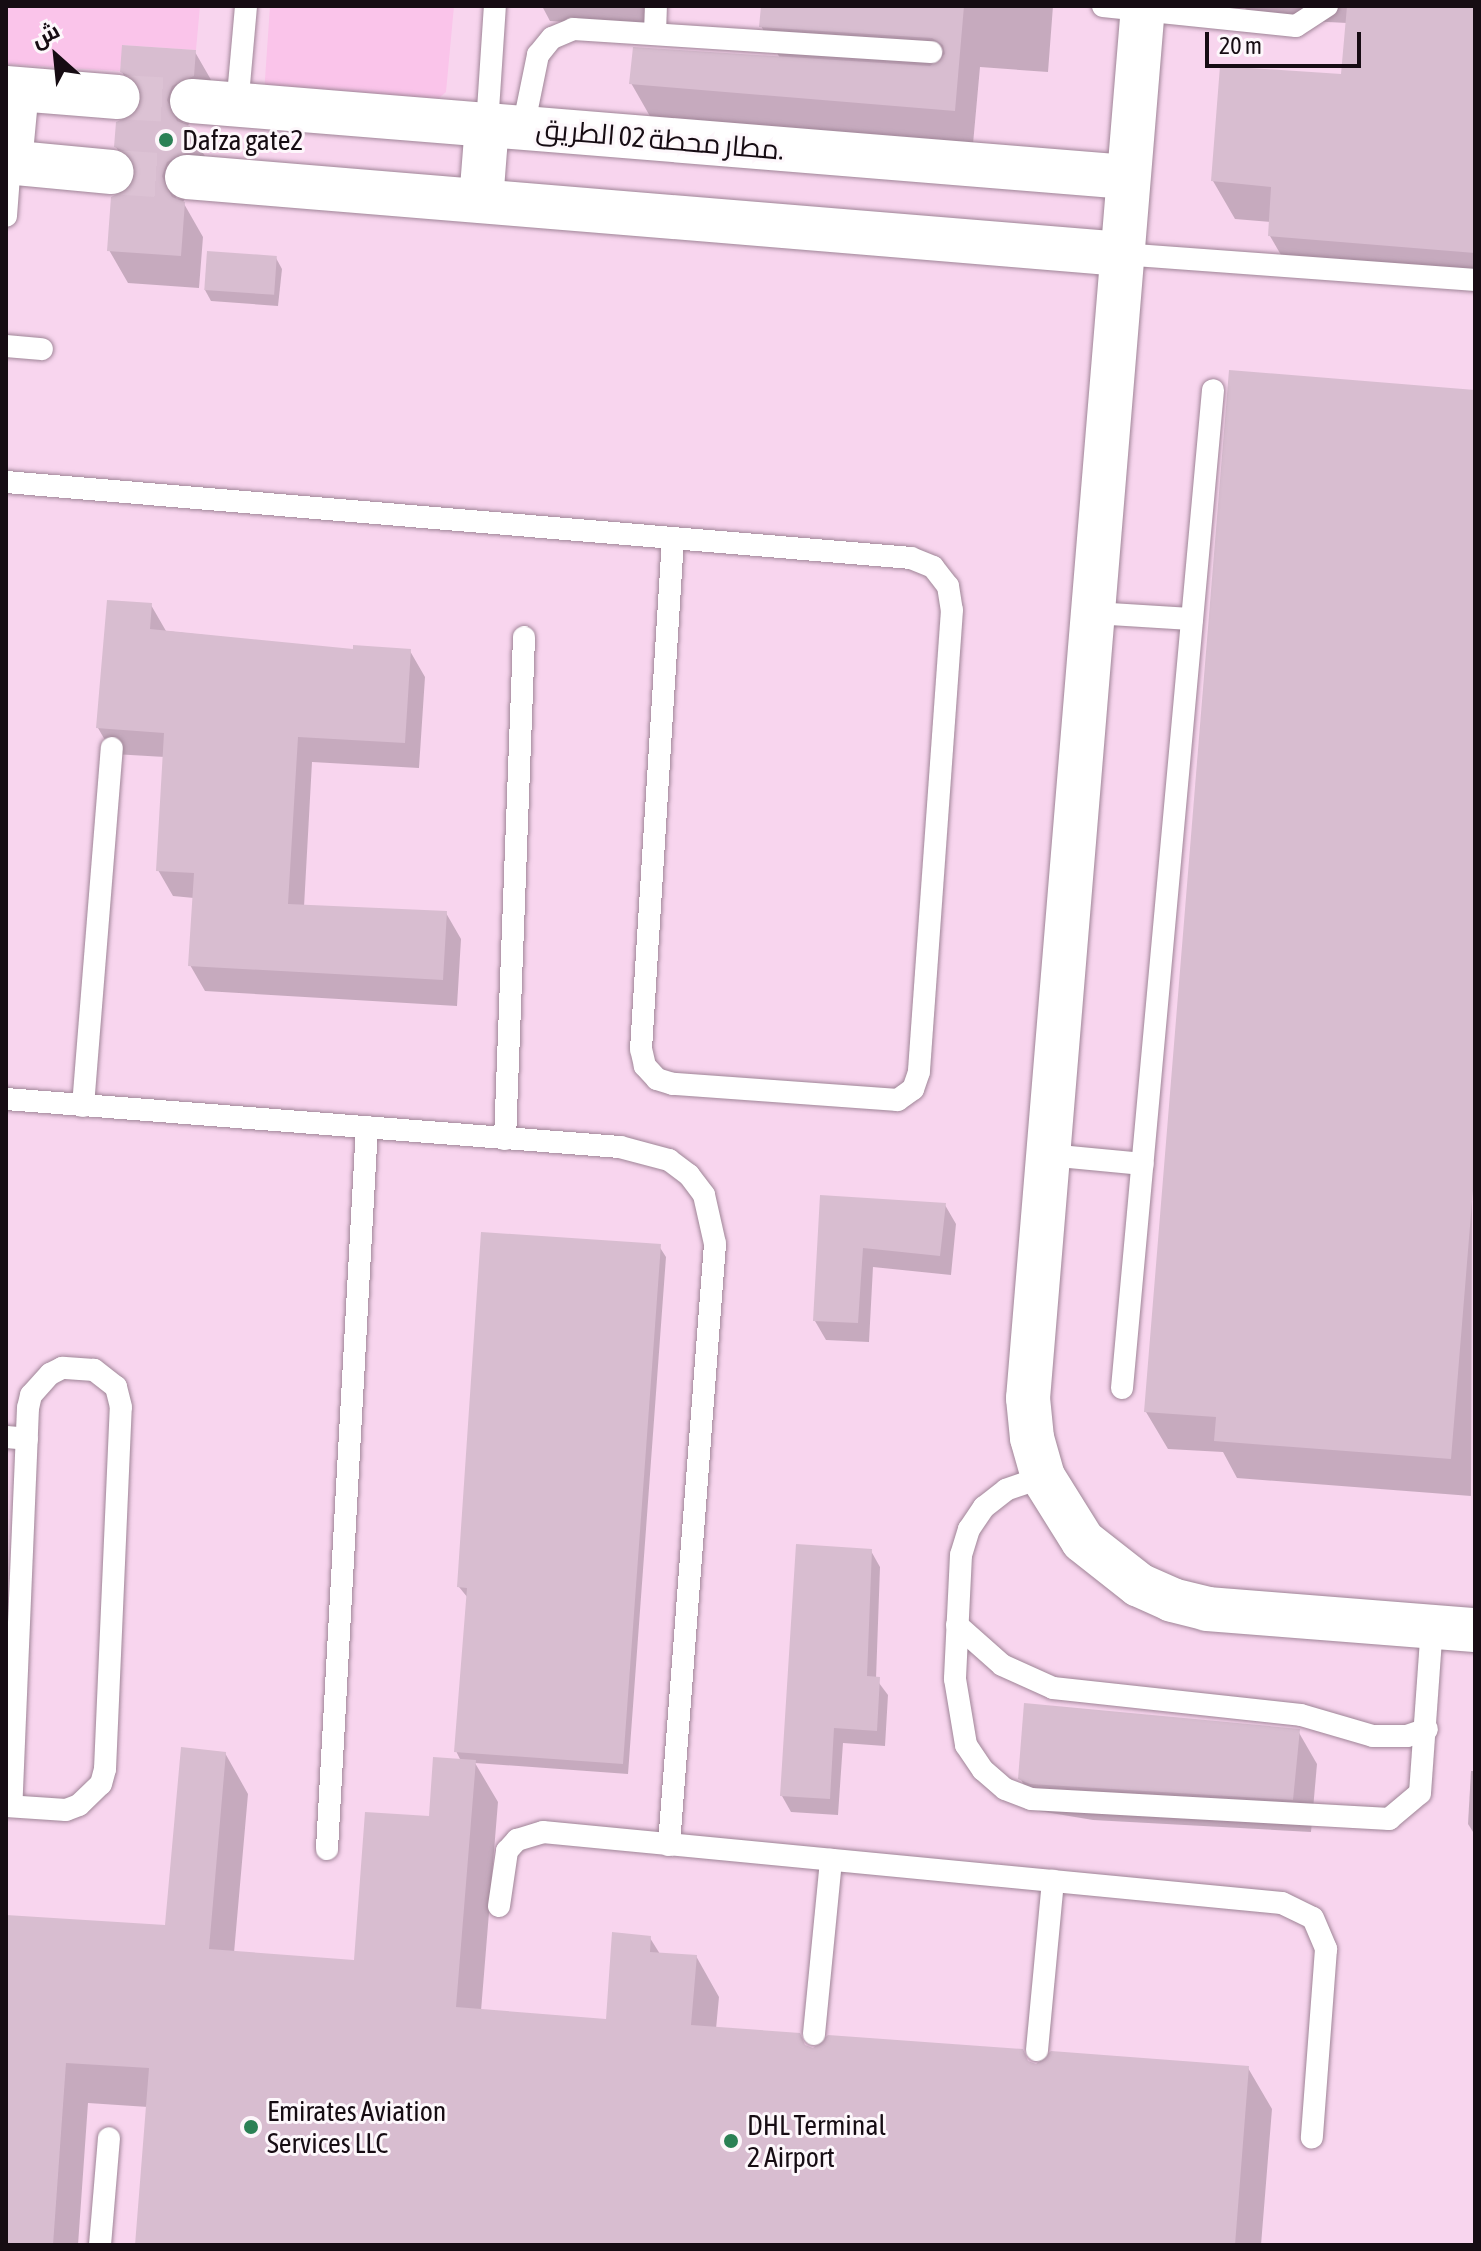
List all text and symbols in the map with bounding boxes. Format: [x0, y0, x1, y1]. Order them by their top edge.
north arrow [16, 16, 96, 96]
scale bar [1209, 16, 1365, 66]
text: ش [27, 17, 64, 53]
text: 20 m [1219, 32, 1262, 59]
street label: مطار محطة 02 الطريق. [535, 111, 785, 167]
place label: Dafza gate2 [182, 123, 304, 157]
marker: Dafza gate2 [157, 131, 175, 149]
place label: Emirates Aviation Services LLC [267, 2094, 446, 2160]
place label: DHL Terminal 2 Airport [747, 2108, 886, 2174]
marker: Emirates Aviation Services LLC [242, 2118, 260, 2136]
marker: DHL Terminal 2 Airport [722, 2132, 740, 2150]

